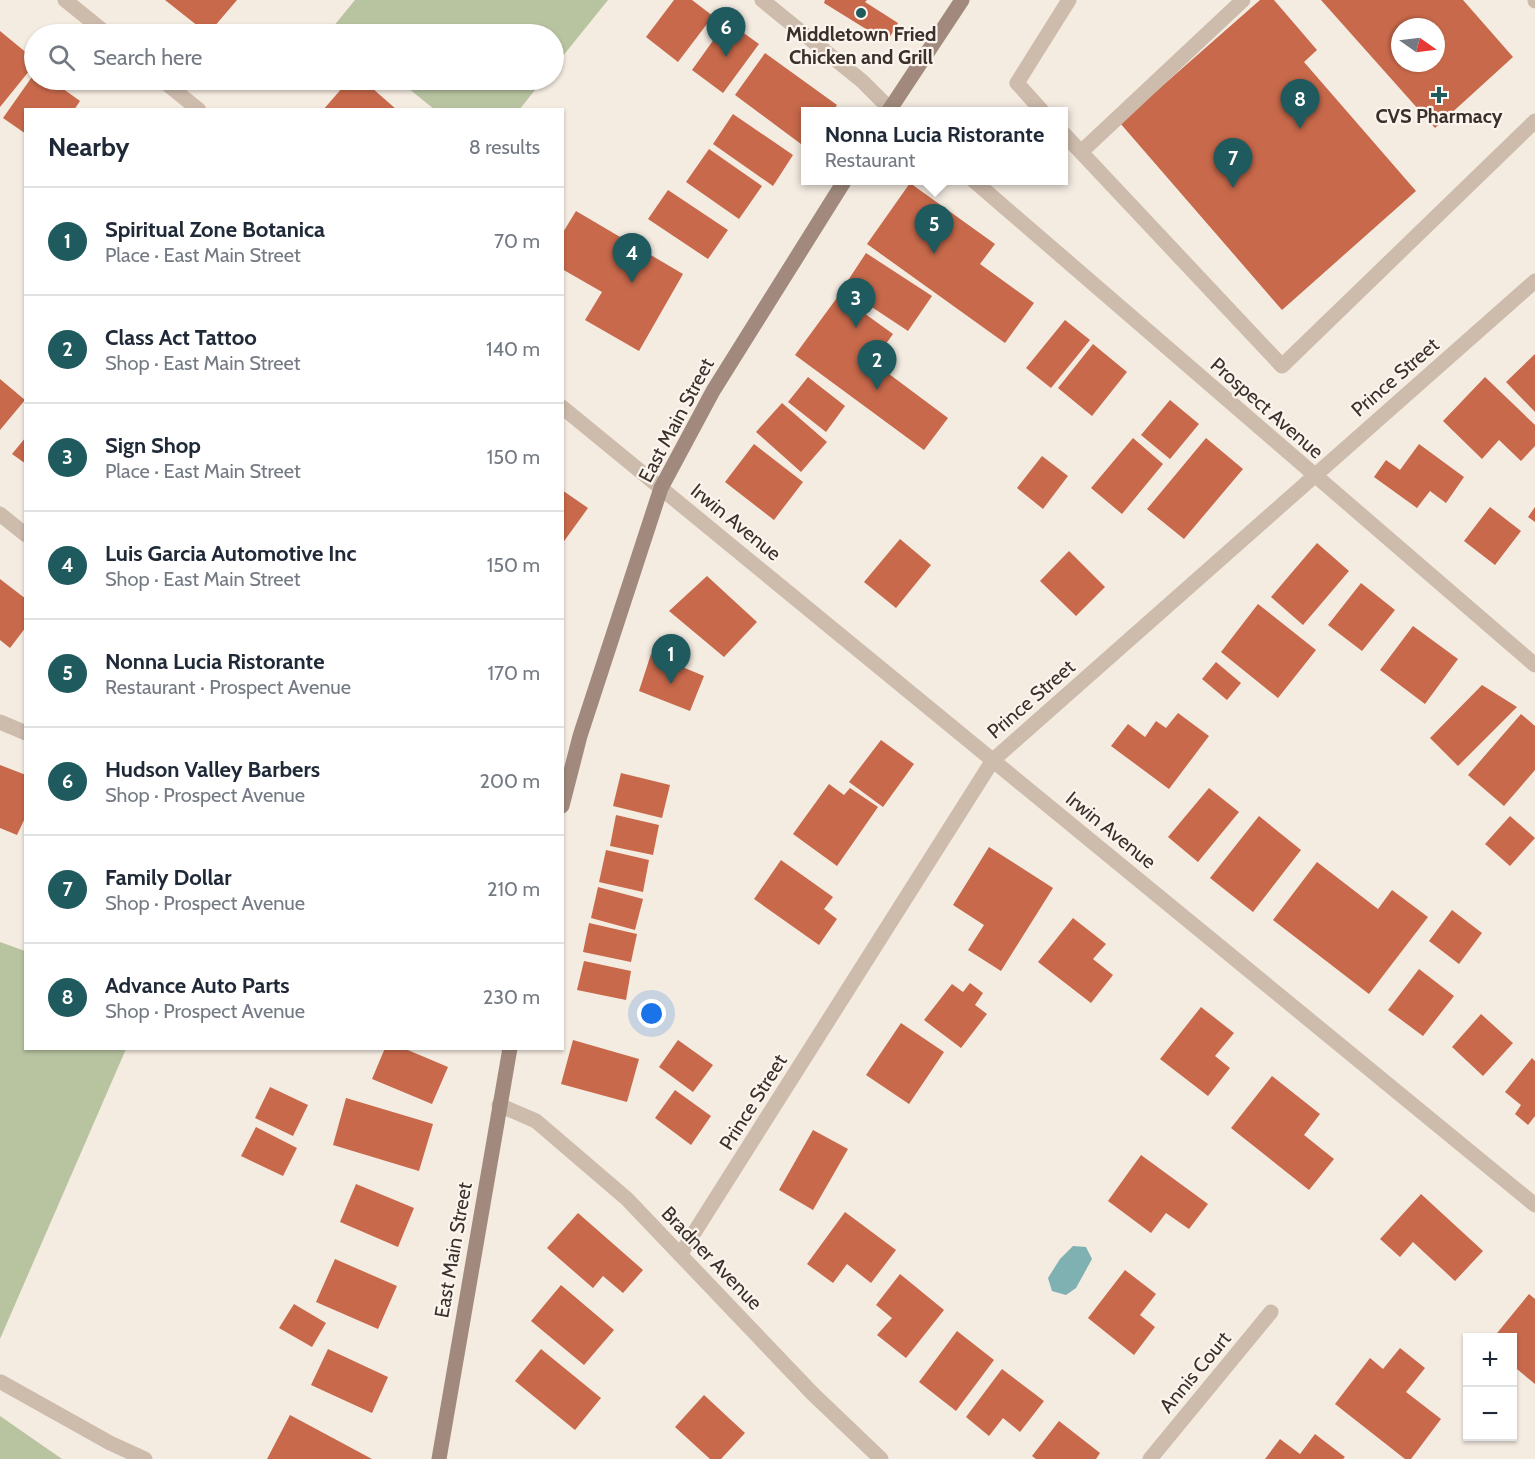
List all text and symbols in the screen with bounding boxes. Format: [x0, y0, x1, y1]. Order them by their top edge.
marker: Middletown Fried Chicken and Grill [854, 6, 868, 20]
pin: 6 [706, 8, 746, 57]
north arrow [1391, 18, 1445, 72]
place label: Middletown Fried Chicken and Grill [786, 22, 936, 69]
search box [24, 24, 564, 90]
icon: search [45, 41, 78, 74]
text: Search here [93, 44, 202, 71]
pin: 8 [1280, 80, 1320, 129]
marker: CVS Pharmacy [1432, 88, 1446, 102]
place label: CVS Pharmacy [1375, 104, 1503, 128]
popup [801, 107, 1068, 185]
text: Nonna Lucia Ristorante [825, 121, 1044, 148]
text: Nearby [48, 131, 129, 163]
text: 8 results [469, 135, 540, 159]
pin: 7 [1214, 138, 1252, 188]
text: Restaurant [825, 148, 915, 172]
pin: 5 [914, 204, 954, 254]
text: Spiritual Zone Botanica [105, 216, 325, 243]
text: 1 [64, 229, 71, 253]
text: 70 m [494, 229, 540, 253]
pin: 4 [612, 234, 652, 283]
text: Place · East Main Street [105, 243, 301, 267]
pin: 3 [836, 278, 876, 328]
text: Class Act Tattoo [105, 324, 257, 351]
street label: Prince Street [1346, 332, 1444, 422]
text: 2 [62, 337, 73, 361]
text: 140 m [486, 337, 540, 361]
pin: 2 [858, 340, 896, 390]
text: Shop · East Main Street [105, 351, 301, 375]
street label: Prospect Avenue [1206, 352, 1328, 464]
street label: East Main Street [633, 354, 719, 486]
text: Sign Shop [105, 432, 201, 459]
text: 3 [62, 445, 73, 469]
text: 150 m [487, 445, 540, 469]
text: Place · East Main Street [105, 459, 301, 483]
street label: Irwin Avenue [686, 478, 786, 566]
text: Luis Garcia Automotive Inc [105, 540, 357, 567]
text: 4 [61, 553, 74, 577]
text: 150 m [487, 553, 540, 577]
text: Shop · East Main Street [105, 567, 301, 591]
pin: 1 [652, 634, 690, 684]
text: Nonna Lucia Ristorante [105, 648, 324, 675]
street label: Prince Street [982, 654, 1080, 744]
text: 5 [62, 661, 73, 685]
text: 170 m [488, 661, 540, 685]
text: Restaurant · Prospect Avenue [105, 675, 351, 699]
text: Hudson Valley Barbers [105, 756, 320, 783]
text: 6 [62, 769, 73, 793]
text: 200 m [480, 769, 540, 793]
text: Shop · Prospect Avenue [105, 783, 305, 807]
street label: Irwin Avenue [1061, 786, 1161, 874]
text: Family Dollar [105, 864, 232, 891]
text: 7 [62, 877, 73, 901]
text: 210 m [487, 877, 540, 901]
text: Shop · Prospect Avenue [105, 891, 305, 915]
text: Advance Auto Parts [105, 972, 290, 999]
text: 8 [61, 985, 74, 1009]
text: 230 m [483, 985, 540, 1009]
text: Shop · Prospect Avenue [105, 999, 305, 1023]
your location [637, 999, 666, 1028]
street label: Prince Street [714, 1050, 792, 1154]
street label: East Main Street [429, 1180, 477, 1320]
street label: Bradner Avenue [657, 1201, 767, 1315]
street label: Annis Court [1154, 1326, 1236, 1417]
map controls [1463, 1333, 1517, 1441]
button: + [1463, 1333, 1517, 1387]
button: − [1463, 1387, 1517, 1441]

